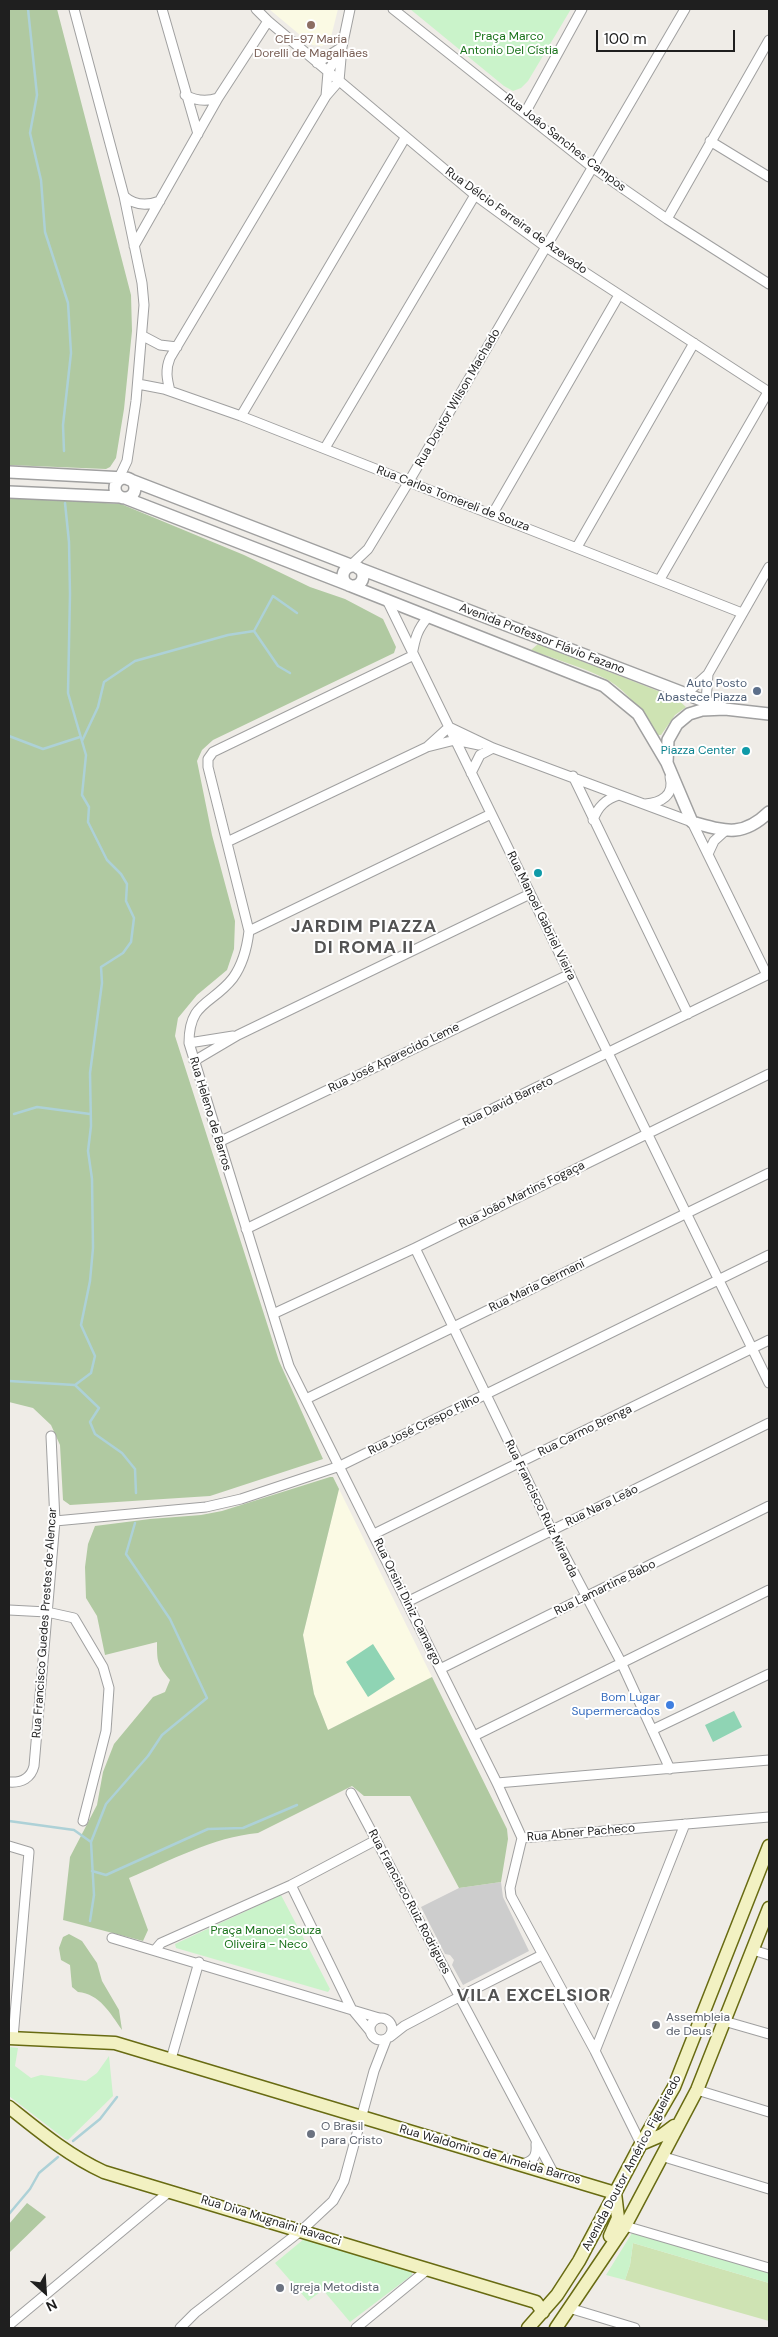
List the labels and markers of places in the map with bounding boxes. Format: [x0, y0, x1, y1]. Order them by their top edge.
marker: CEI-97 Maria Dorelli de Magalhães [305, 19, 317, 31]
place label: CEI-97 Maria Dorelli de Magalhães [254, 33, 368, 61]
place label: Auto Posto Abastece Piazza [657, 677, 747, 705]
marker: Auto Posto Abastece Piazza [751, 685, 763, 697]
place label: Piazza Center [661, 744, 736, 758]
marker: Piazza Center [740, 745, 752, 757]
place label: ㅤ [548, 866, 559, 880]
marker: ㅤ [532, 867, 544, 879]
place label: Bom Lugar Supermercados [572, 1691, 660, 1719]
marker: Bom Lugar Supermercados [664, 1699, 676, 1711]
place label: Assembleia de Deus [666, 2011, 730, 2039]
marker: Assembleia de Deus [650, 2019, 662, 2031]
place label: O Brasil para Cristo [321, 2120, 383, 2148]
marker: O Brasil para Cristo [305, 2128, 317, 2140]
place label: Igreja Metodista [290, 2281, 379, 2295]
marker: Igreja Metodista [274, 2282, 286, 2294]

